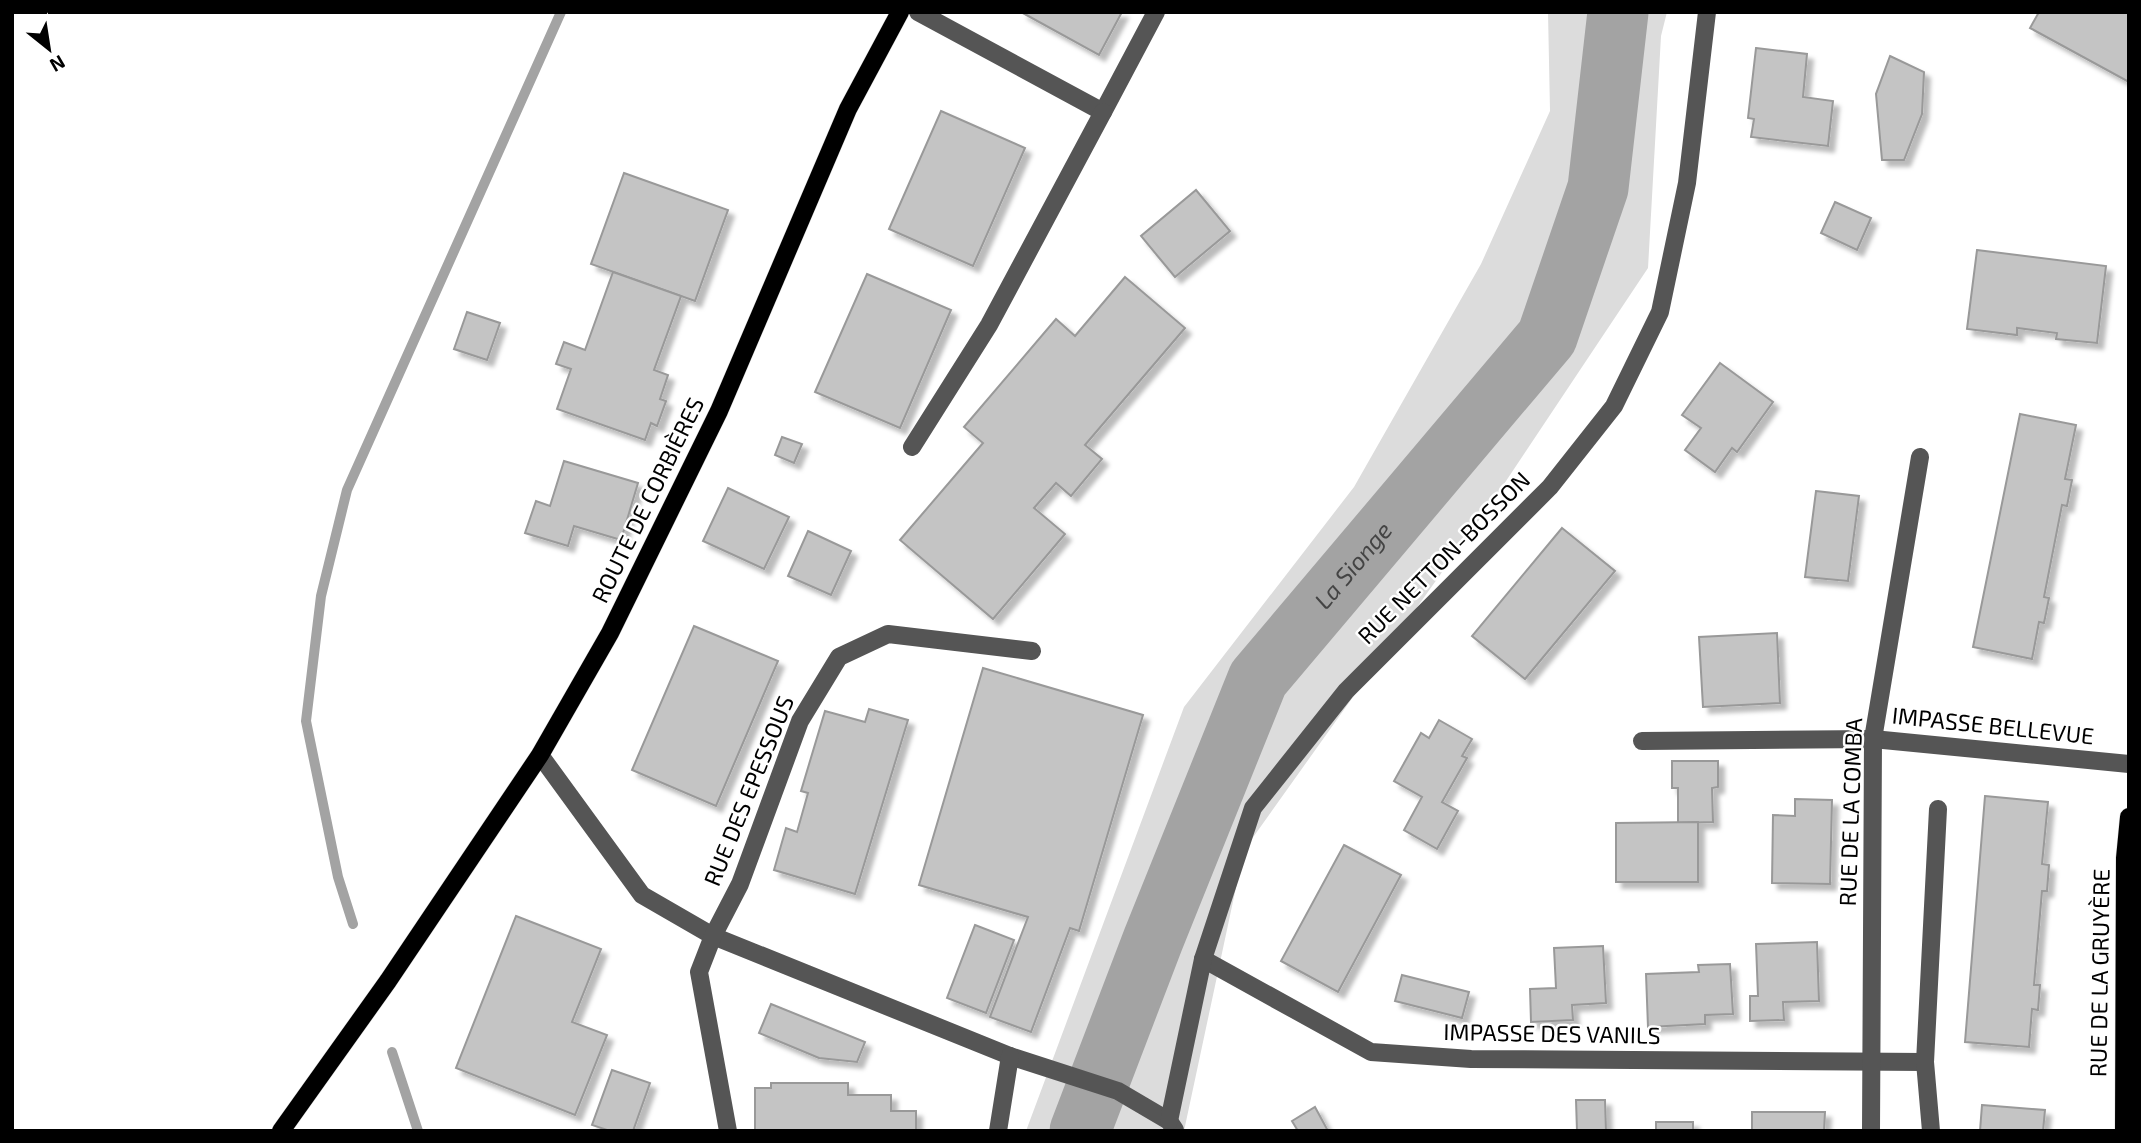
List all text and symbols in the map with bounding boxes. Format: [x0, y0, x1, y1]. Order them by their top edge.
north arrow [14, 14, 84, 84]
text: N [46, 51, 69, 78]
street label: ROUTE DE CORBIÈRES [585, 392, 709, 607]
street label: RUE NETTON-BOSSON [1351, 465, 1535, 649]
water label: La Sionge [1308, 515, 1397, 614]
street label: RUE DES EPESSOUS [697, 692, 799, 890]
street label: IMPASSE BELLEVUE [1891, 700, 2095, 750]
street label: RUE DE LA COMBA [1833, 717, 1867, 907]
street label: RUE DE LA GRUYÈRE [2083, 869, 2115, 1077]
street label: IMPASSE DES VANILS [1443, 1017, 1661, 1049]

